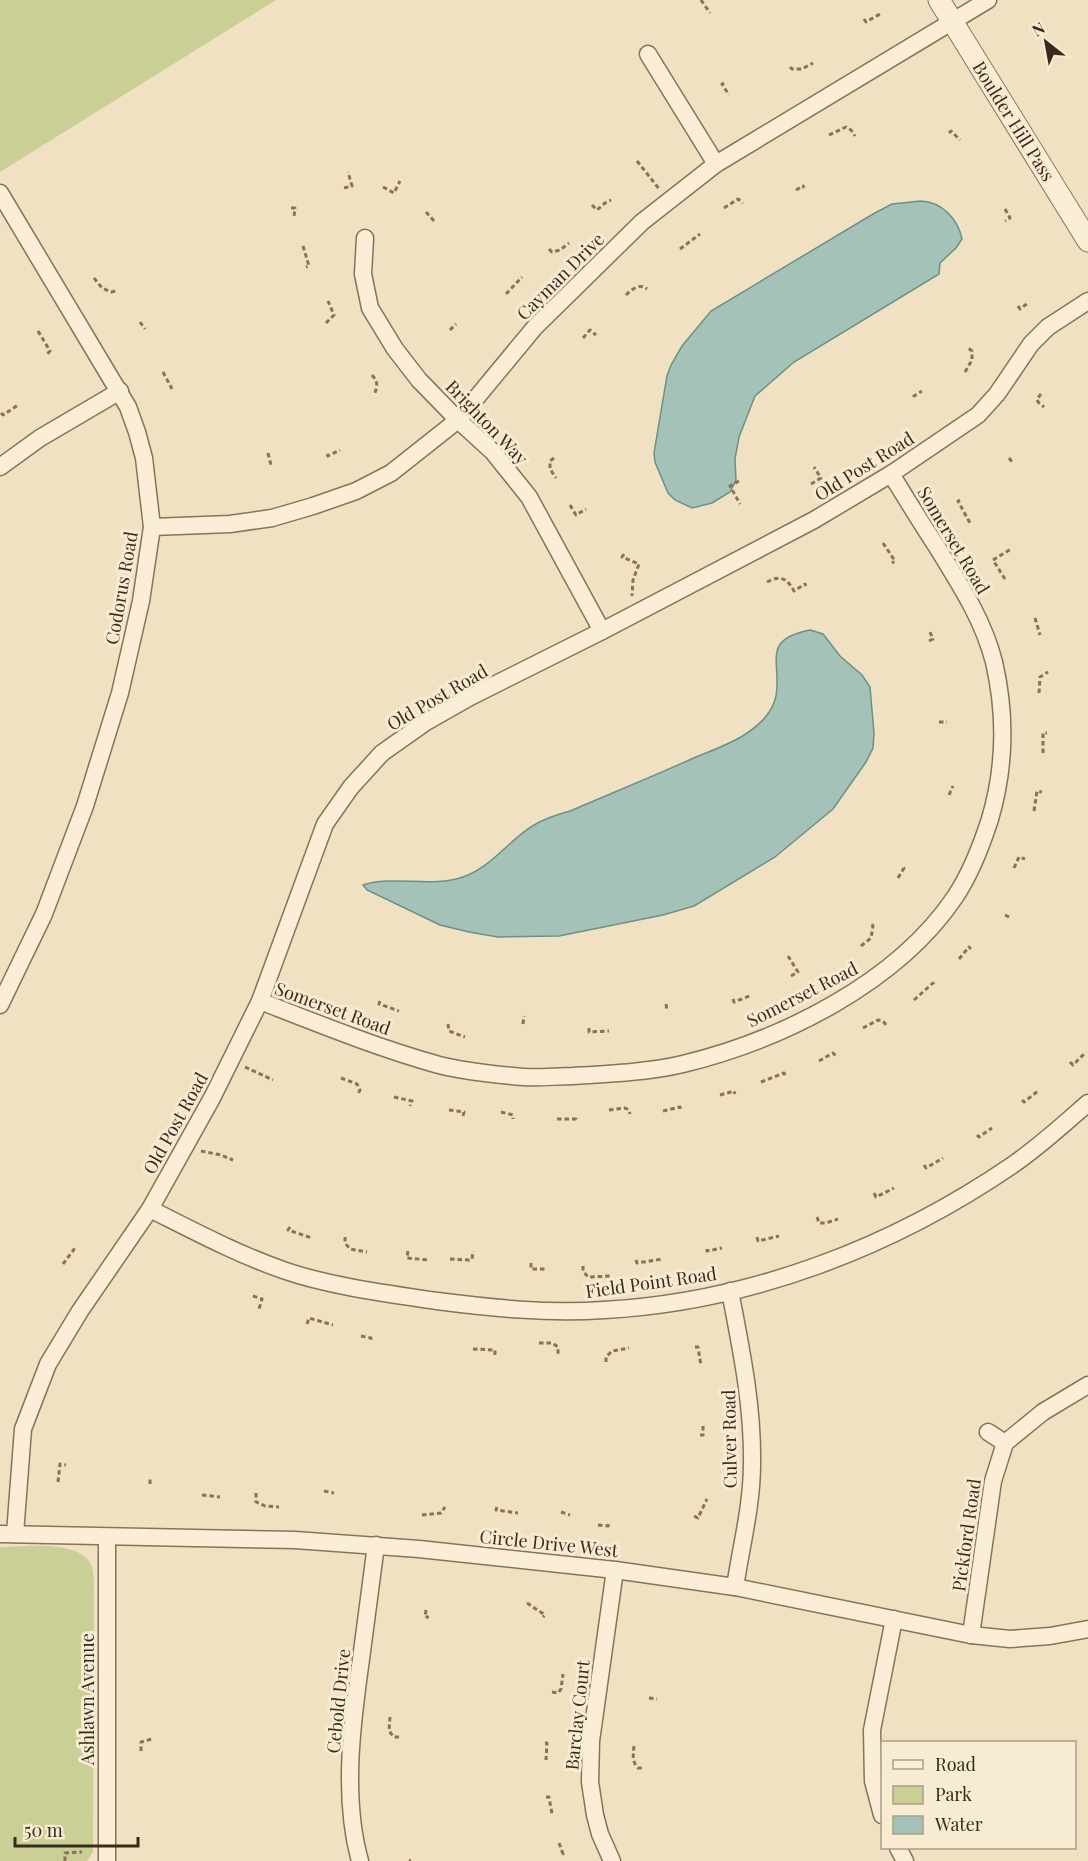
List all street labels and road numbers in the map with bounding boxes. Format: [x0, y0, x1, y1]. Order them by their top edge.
street label: Boulder Hill Pass [967, 56, 1061, 186]
street label: Cayman Drive [511, 227, 609, 325]
street label: Brighton Way [441, 375, 533, 469]
street label: Old Post Road [810, 426, 919, 506]
street label: Somerset Road [912, 482, 996, 599]
street label: Codorus Road [99, 529, 143, 646]
street label: Old Post Road [382, 658, 492, 736]
street label: Somerset Road [742, 956, 862, 1032]
street label: Somerset Road [272, 976, 395, 1040]
street label: Old Post Road [137, 1067, 213, 1178]
street label: Field Point Road [584, 1261, 719, 1303]
street label: Culver Road [716, 1389, 742, 1489]
street label: Pickford Road [946, 1477, 986, 1593]
street label: Circle Drive West [479, 1524, 620, 1562]
street label: Ashlawn Avenue [75, 1633, 99, 1766]
street label: Cebold Drive [321, 1647, 355, 1755]
street label: Barclay Court [559, 1658, 595, 1771]

